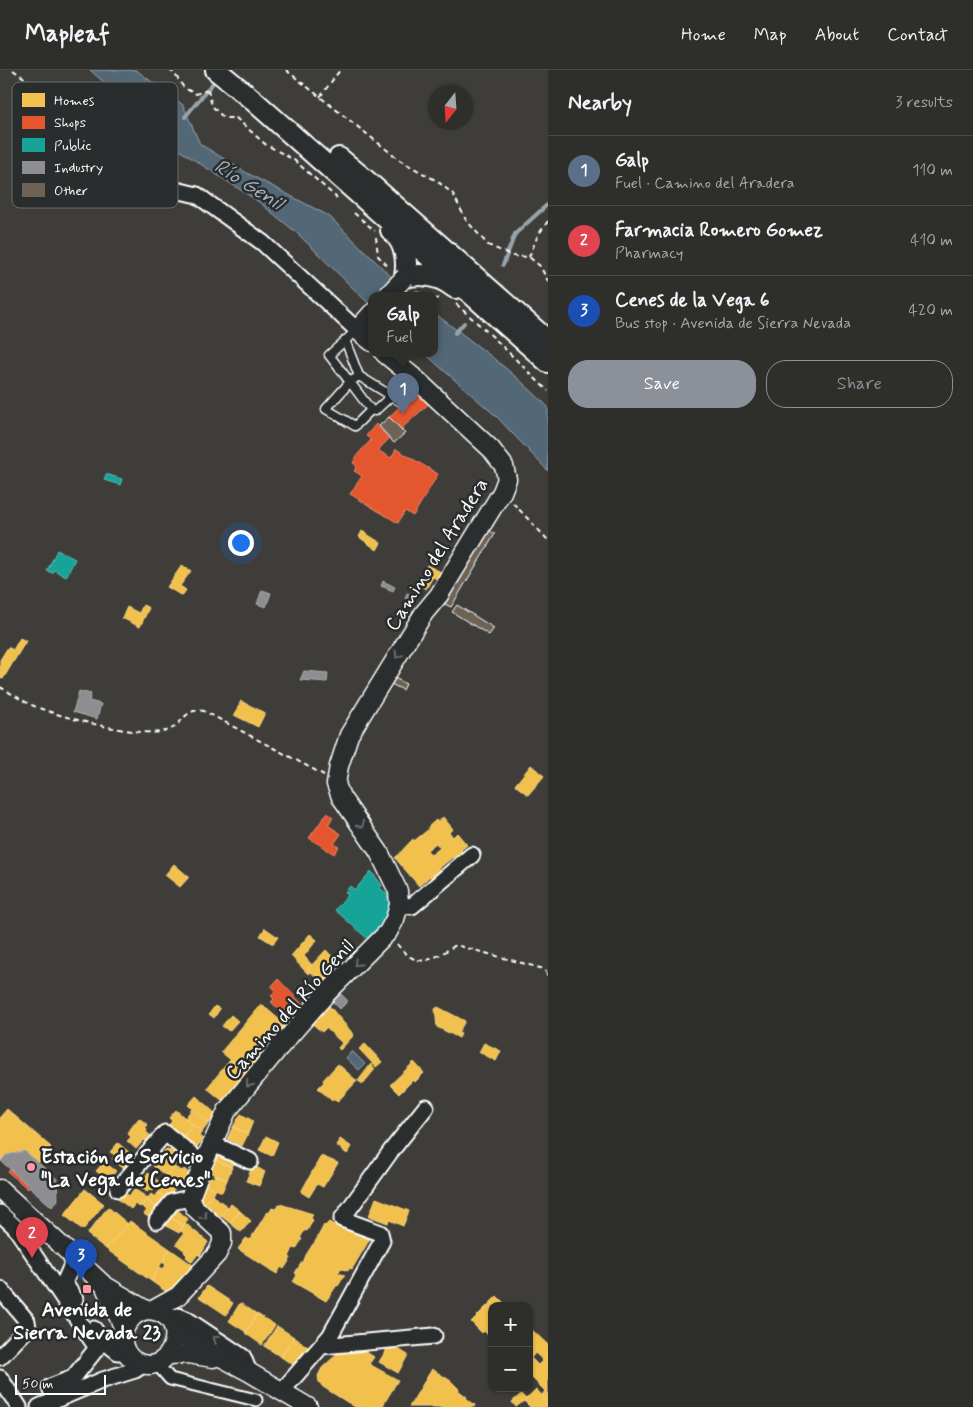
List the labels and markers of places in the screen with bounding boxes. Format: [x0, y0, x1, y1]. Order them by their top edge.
pin: 1 [387, 373, 419, 414]
place label: Estación de Servicio "La Vega de Cenes" [41, 1144, 211, 1196]
marker: Estación de Servicio "La Vega de Cenes" [25, 1161, 37, 1173]
pin: 2 [16, 1217, 48, 1258]
pin: 3 [65, 1239, 97, 1280]
marker: Avenida de Sierra Nevada 23 [81, 1283, 93, 1295]
place label: Avenida de Sierra Nevada 23 [13, 1297, 161, 1347]

